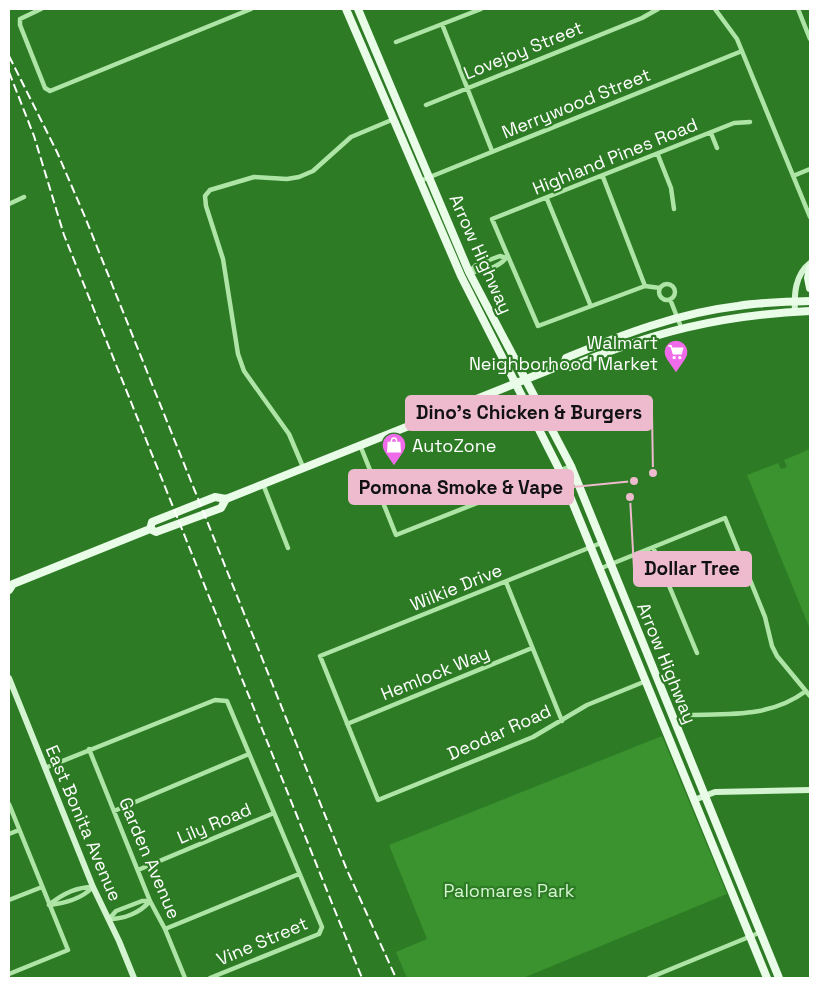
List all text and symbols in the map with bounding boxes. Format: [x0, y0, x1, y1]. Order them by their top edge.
street label: Lovejoy Street [460, 16, 586, 84]
street label: Merrywood Street [498, 63, 654, 143]
street label: Highland Pines Road [529, 112, 701, 200]
street label: Arrow Highway [444, 191, 518, 317]
place label: Walmart Neighborhood Market [469, 331, 658, 375]
supermarket icon: Walmart Neighborhood Market [663, 339, 689, 373]
callout: Dino's Chicken & Burgers [406, 396, 652, 430]
text: Dino's Chicken & Burgers [416, 400, 642, 425]
shop icon: AutoZone [381, 432, 407, 466]
place label: AutoZone [412, 434, 496, 457]
callout: Pomona Smoke & Vape [349, 470, 573, 504]
text: Pomona Smoke & Vape [359, 475, 563, 500]
callout: Dollar Tree [634, 552, 751, 586]
text: Dollar Tree [644, 556, 740, 581]
street label: Wilkie Drive [407, 558, 505, 616]
street label: Arrow Highway [632, 599, 702, 727]
street label: Hemlock Way [377, 641, 493, 705]
street label: Deodar Road [444, 699, 554, 765]
street label: East Bonita Avenue [41, 741, 127, 905]
street label: Garden Avenue [114, 794, 186, 922]
street label: Lily Road [173, 797, 255, 849]
park label: Palomares Park [444, 879, 575, 902]
street label: Vine Street [213, 911, 311, 971]

